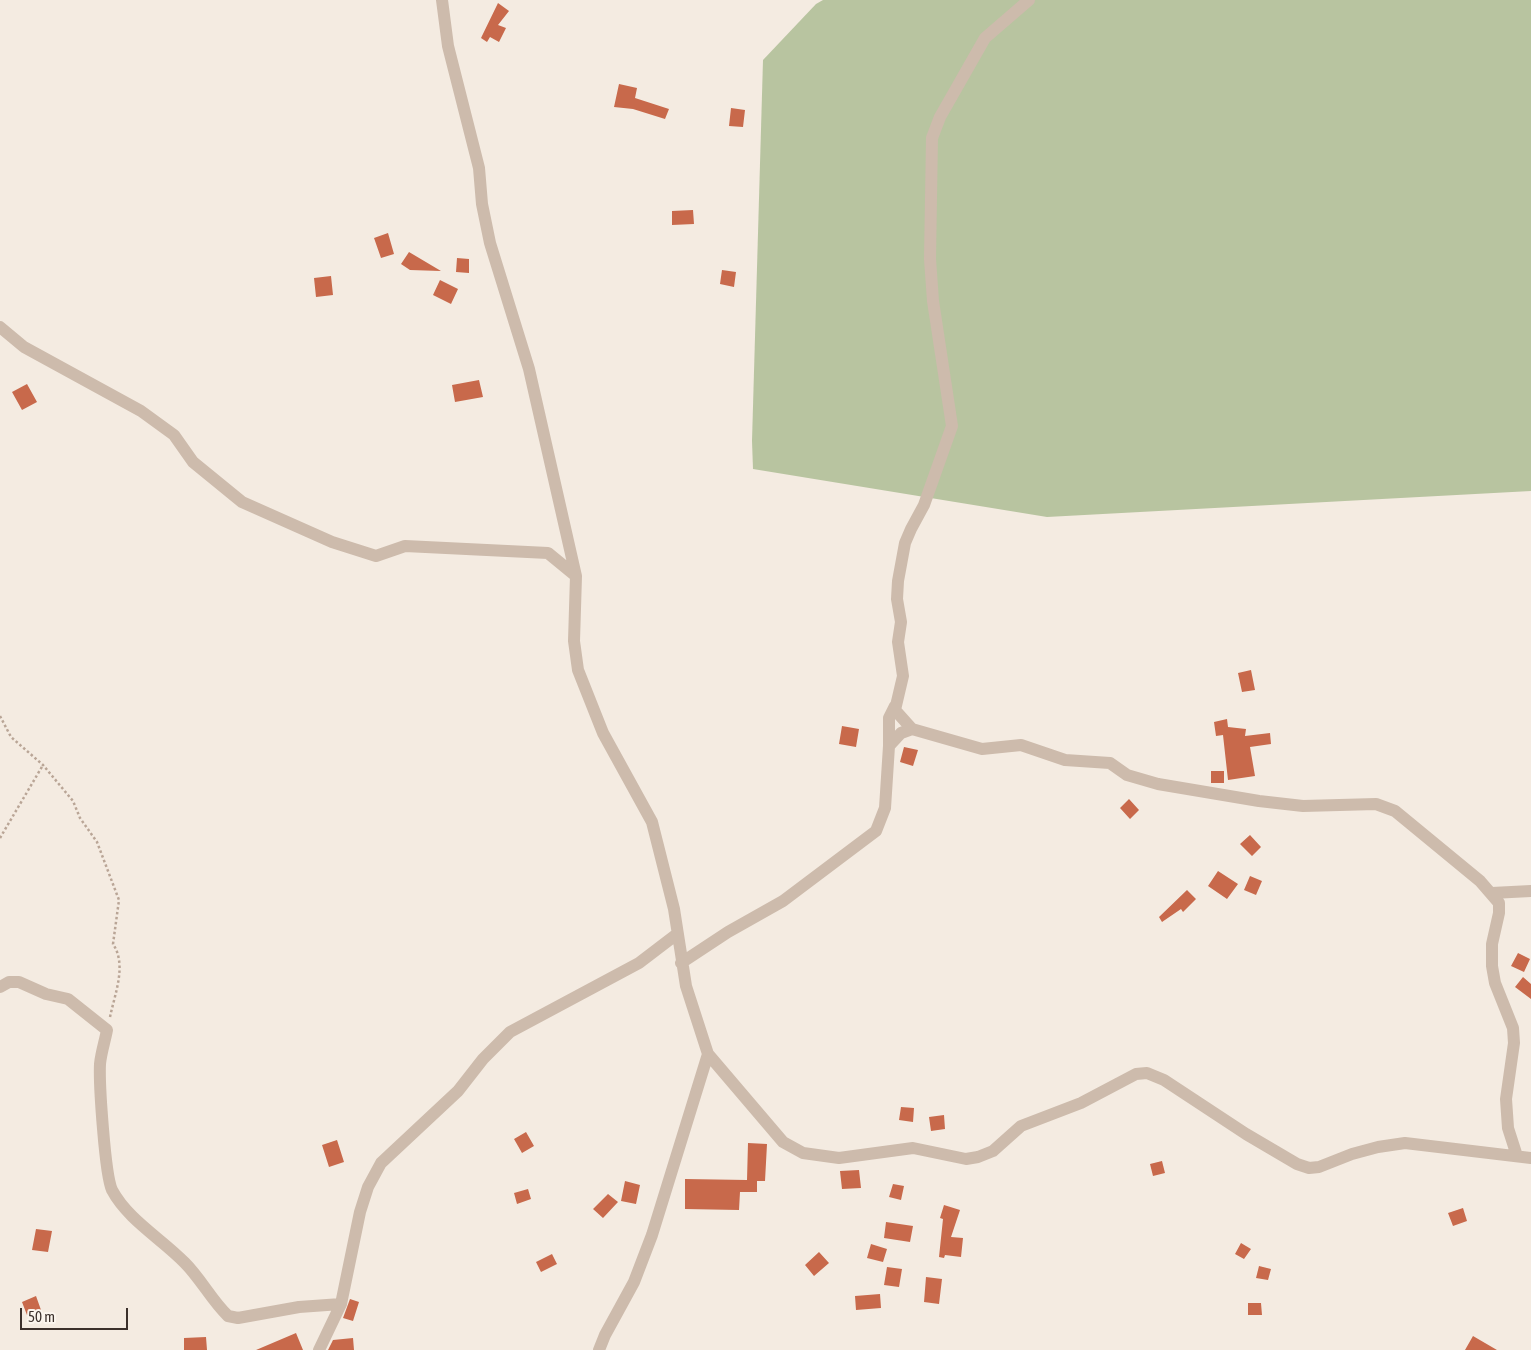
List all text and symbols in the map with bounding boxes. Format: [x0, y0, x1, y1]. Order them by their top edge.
scale bar [22, 1298, 130, 1330]
text: 50 m [28, 1308, 55, 1325]

